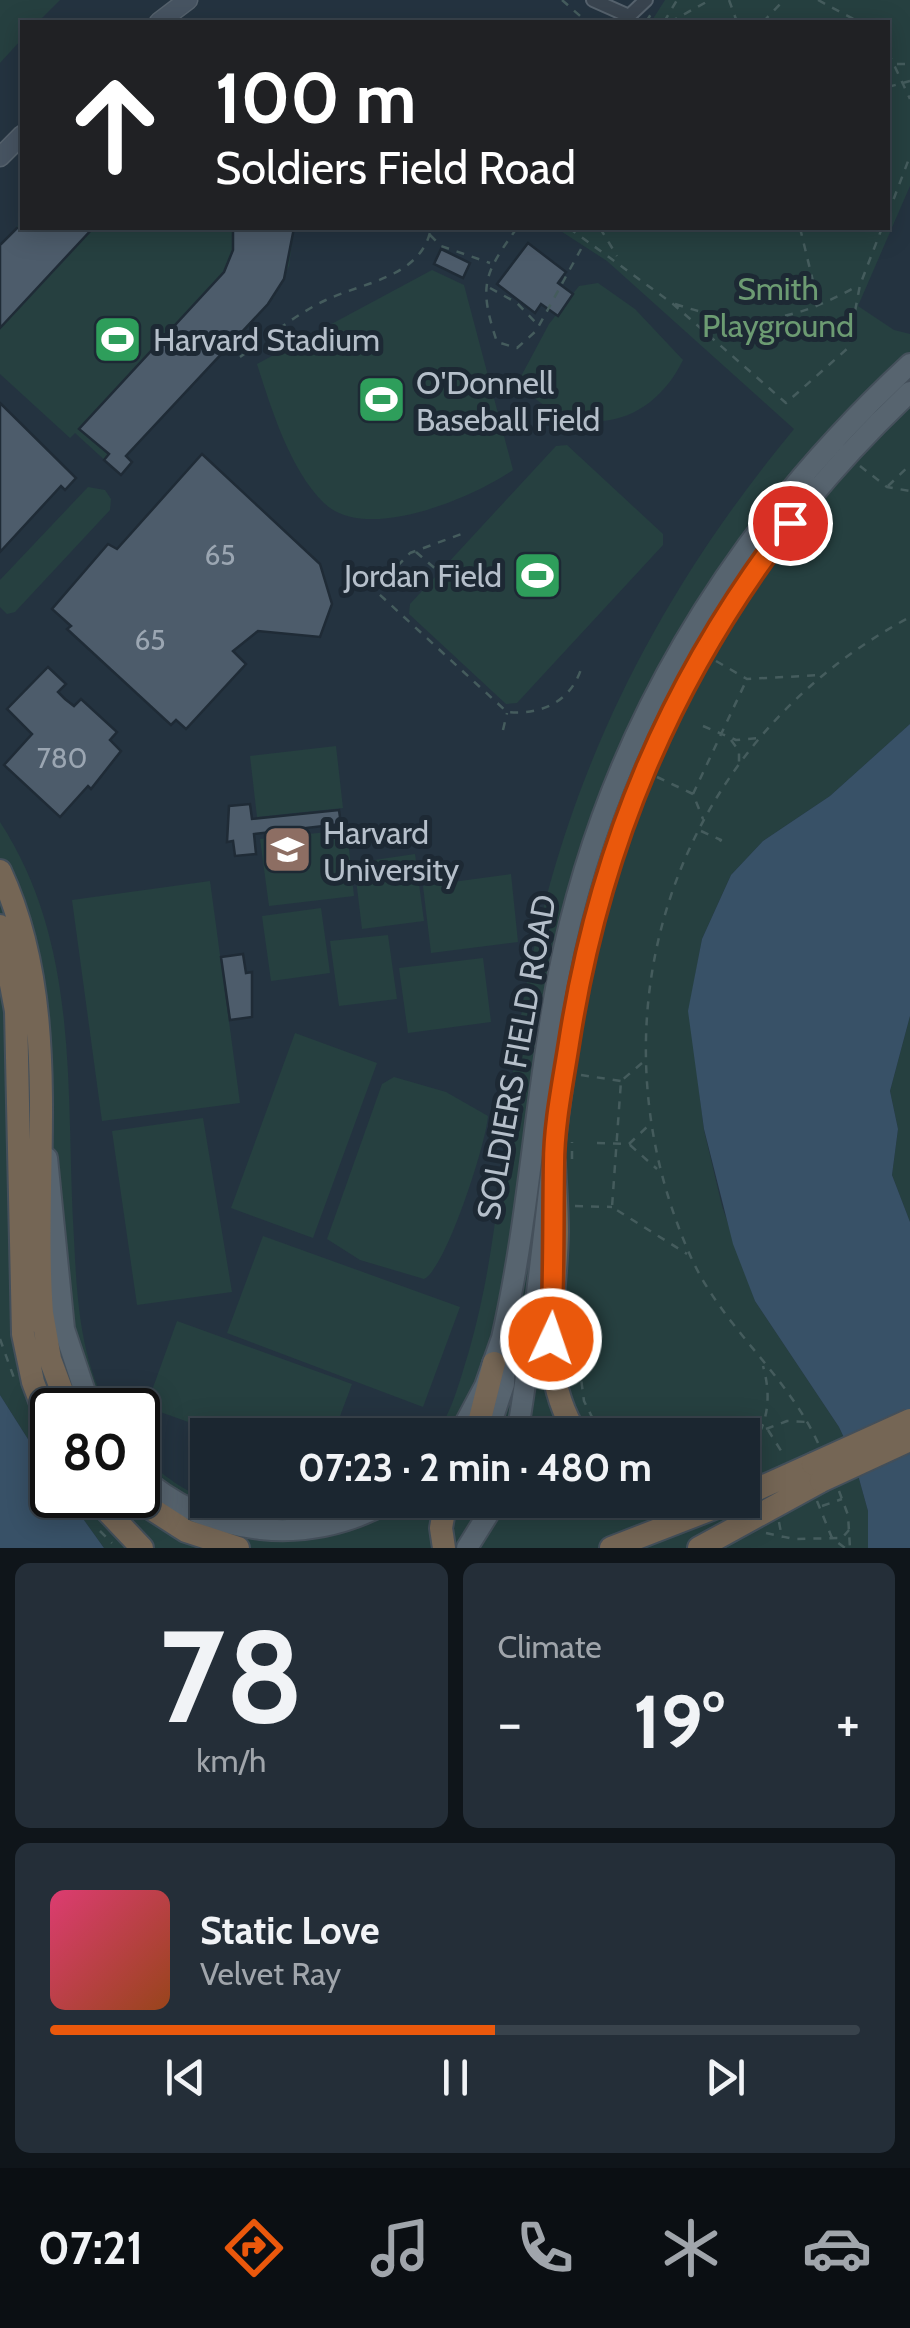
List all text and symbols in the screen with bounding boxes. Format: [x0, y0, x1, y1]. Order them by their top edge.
text: 100 m [215, 55, 416, 141]
icon: ahead [50, 60, 180, 190]
text: Soldiers Field Road [215, 141, 576, 195]
park label: Smith Playground [702, 269, 854, 345]
sports icon: Harvard Stadium [92, 313, 144, 365]
place label: Harvard Stadium [153, 320, 380, 359]
place label: O'Donnell Baseball Field [416, 363, 600, 439]
sports icon: O'Donnell Baseball Field [355, 374, 407, 426]
pin [748, 481, 833, 566]
icon: arrive [763, 496, 818, 551]
house number: 65 [204, 538, 236, 572]
sports icon: Jordan Field [511, 549, 563, 601]
place label: Jordan Field [343, 556, 502, 595]
house number: 65 [134, 623, 166, 657]
house number: 780 [37, 741, 87, 775]
place label: Harvard University [323, 813, 459, 889]
school or university icon: Harvard University [262, 824, 314, 876]
street label: SOLDIERS FIELD ROAD [468, 891, 564, 1223]
position arrow [499, 1287, 603, 1391]
speed limit sign: 80 [30, 1388, 160, 1518]
text: 07:23 · 2 min · 480 m [298, 1444, 652, 1491]
text: 78 [159, 1597, 304, 1755]
text: Climate [498, 1627, 602, 1666]
text: 19° [633, 1676, 725, 1767]
text: − [498, 1689, 522, 1756]
text: + [836, 1689, 860, 1756]
text: km/h [196, 1741, 266, 1780]
text: Static Love [200, 1907, 379, 1954]
text: Velvet Ray [200, 1954, 341, 1993]
icon: previous [158, 2050, 213, 2105]
icon: pause [428, 2050, 483, 2105]
icon: next [698, 2050, 753, 2105]
icon: directions [219, 2213, 289, 2283]
icon: music [365, 2213, 435, 2283]
icon: phone [510, 2213, 580, 2283]
icon: climate [656, 2213, 726, 2283]
icon: car [802, 2213, 872, 2283]
text: 07:21 [38, 2221, 143, 2275]

